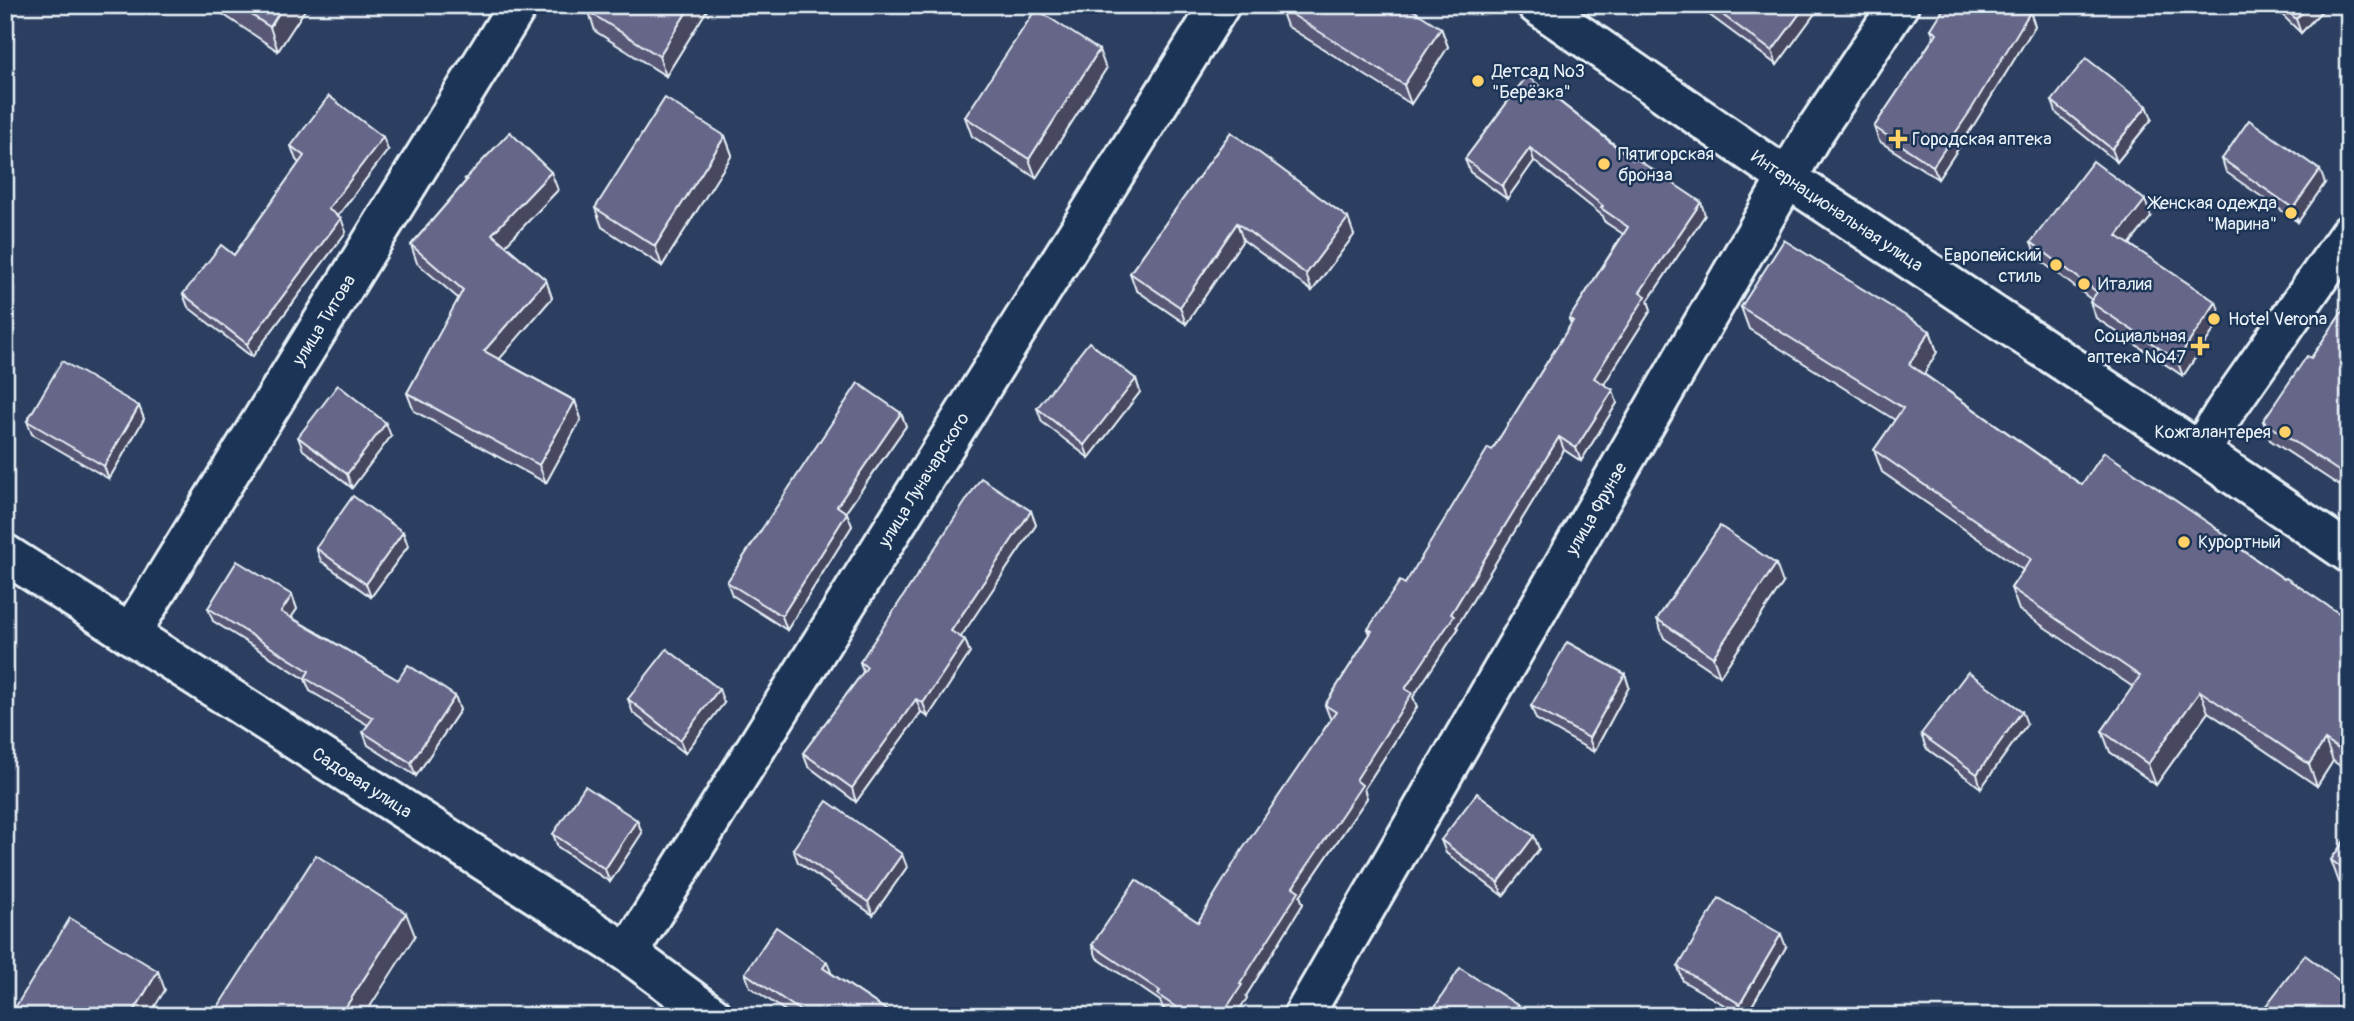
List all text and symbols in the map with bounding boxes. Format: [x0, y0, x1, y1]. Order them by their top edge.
place label: Детсад №3 "Берёзка" [1491, 60, 1585, 104]
marker: Детсад №3 "Берёзка" [1470, 73, 1486, 89]
place label: Городская аптека [1912, 128, 2052, 151]
marker: Городская аптека [1890, 131, 1906, 147]
place label: Пятигорская бронза [1618, 143, 1714, 187]
street label: Интернациональная улица [1746, 146, 1927, 277]
marker: Пятигорская бронза [1596, 156, 1612, 172]
place label: Женская одежда "Марина" [2146, 192, 2277, 236]
marker: Женская одежда "Марина" [2283, 205, 2299, 221]
place label: Европейский стиль [1944, 244, 2042, 288]
marker: Европейский стиль [2048, 257, 2064, 273]
street label: улица Титова [287, 270, 361, 371]
place label: Италия [2098, 273, 2152, 296]
marker: Италия [2076, 276, 2092, 292]
place label: Hotel Verona [2228, 308, 2327, 331]
marker: Hotel Verona [2206, 311, 2222, 327]
place label: Социальная аптека №47 [2087, 325, 2186, 369]
marker: Социальная аптека №47 [2192, 338, 2208, 354]
street label: улица Луначарского [873, 408, 975, 552]
place label: Кожгалантерея [2154, 421, 2271, 444]
marker: Кожгалантерея [2277, 424, 2293, 440]
street label: улица Фрунзе [1560, 458, 1633, 560]
place label: Курортный [2198, 531, 2281, 554]
marker: Курортный [2176, 534, 2192, 550]
street label: Садовая улица [307, 743, 416, 824]

